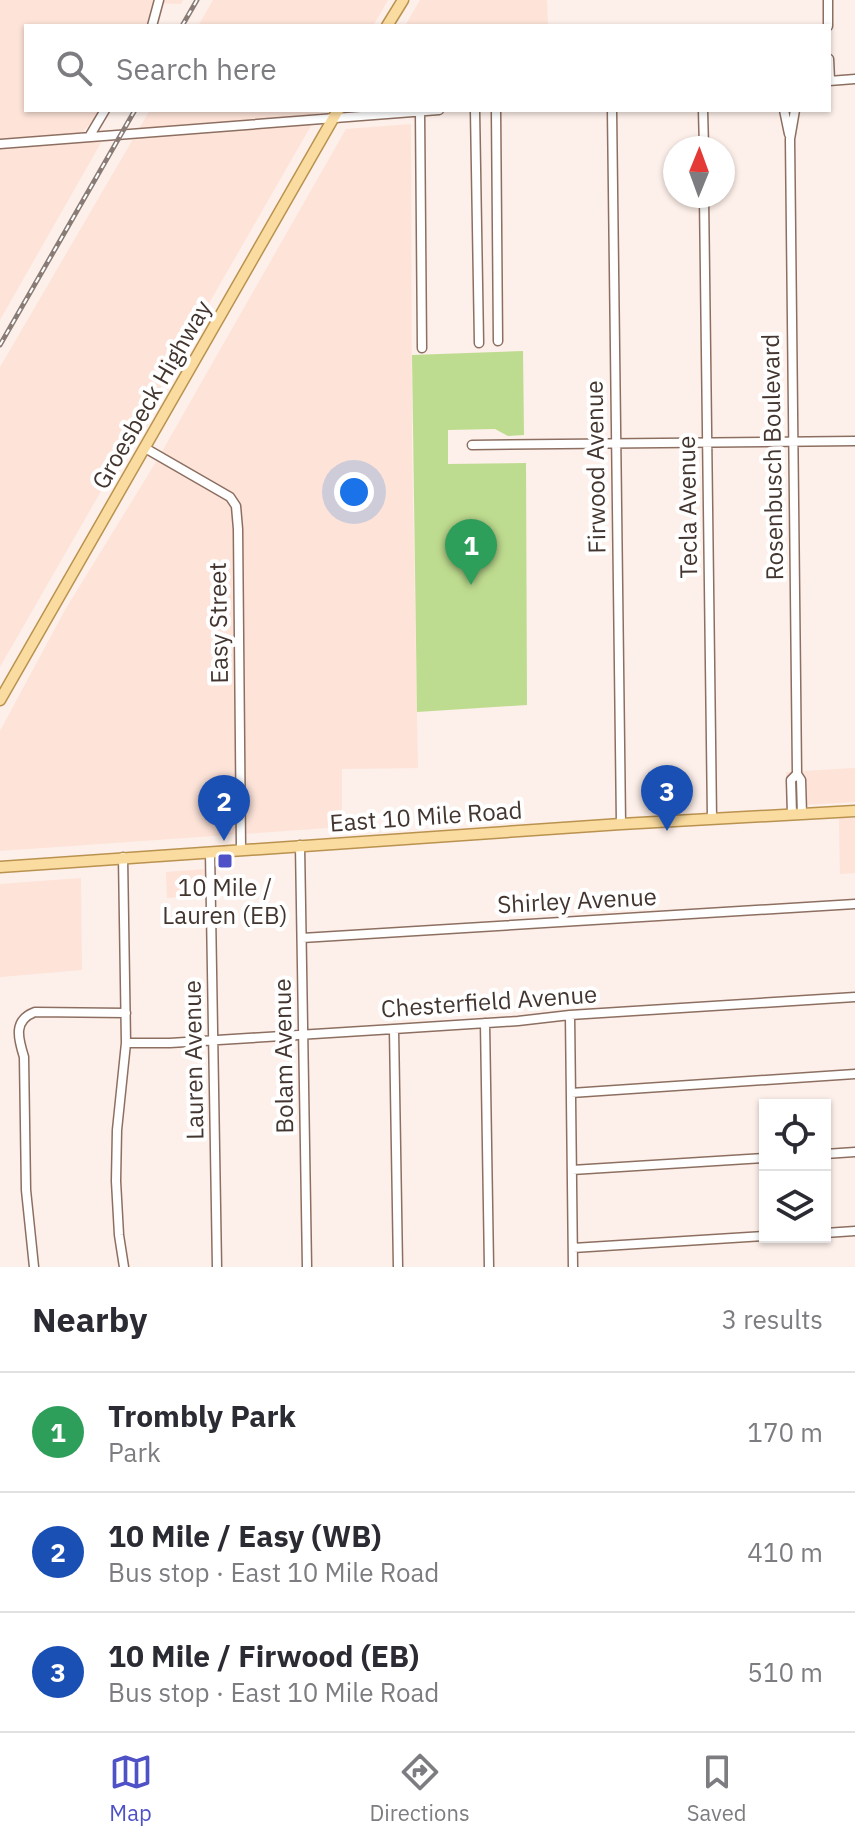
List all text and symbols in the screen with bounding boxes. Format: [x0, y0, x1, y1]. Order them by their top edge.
search box [24, 24, 831, 112]
icon: search [52, 46, 96, 90]
text: Search here [116, 49, 277, 88]
north arrow [663, 136, 735, 208]
street label: Groesbeck Highway [84, 294, 218, 495]
street label: Rosenbusch Boulevard [754, 333, 790, 581]
street label: Firwood Avenue [577, 380, 613, 554]
street label: Tecla Avenue [670, 435, 704, 579]
your location [334, 472, 374, 512]
pin: 1 [445, 519, 497, 585]
street label: Easy Street [201, 562, 235, 684]
pin: 3 [641, 765, 693, 831]
pin: 2 [198, 775, 250, 841]
street label: East 10 Mile Road [329, 793, 523, 839]
marker: 10 Mile / Lauren (EB) [216, 852, 234, 870]
place label: 10 Mile / Lauren (EB) [162, 871, 288, 931]
street label: Shirley Avenue [496, 880, 658, 920]
street label: Chesterfield Avenue [380, 977, 598, 1025]
street label: Bolam Avenue [266, 978, 300, 1134]
street label: Lauren Avenue [176, 980, 210, 1140]
map controls [759, 1099, 831, 1243]
button: locate [759, 1099, 831, 1171]
button: layers [759, 1171, 831, 1243]
text: Nearby [32, 1297, 147, 1341]
text: 3 results [721, 1302, 823, 1336]
text: Trombly Park [108, 1396, 296, 1435]
text: 1 [50, 1415, 66, 1449]
text: 170 m [747, 1415, 823, 1449]
text: Park [108, 1435, 161, 1469]
text: 10 Mile / Easy (WB) [108, 1516, 381, 1555]
text: 2 [50, 1535, 66, 1569]
text: 410 m [747, 1535, 823, 1569]
text: Bus stop · East 10 Mile Road [108, 1555, 439, 1589]
text: 10 Mile / Firwood (EB) [108, 1636, 419, 1675]
text: 3 [50, 1655, 66, 1689]
text: 510 m [747, 1655, 823, 1689]
text: Bus stop · East 10 Mile Road [108, 1675, 439, 1709]
tab: Map [109, 1750, 153, 1827]
tab: Directions [370, 1750, 470, 1827]
tab: Saved [687, 1750, 746, 1827]

